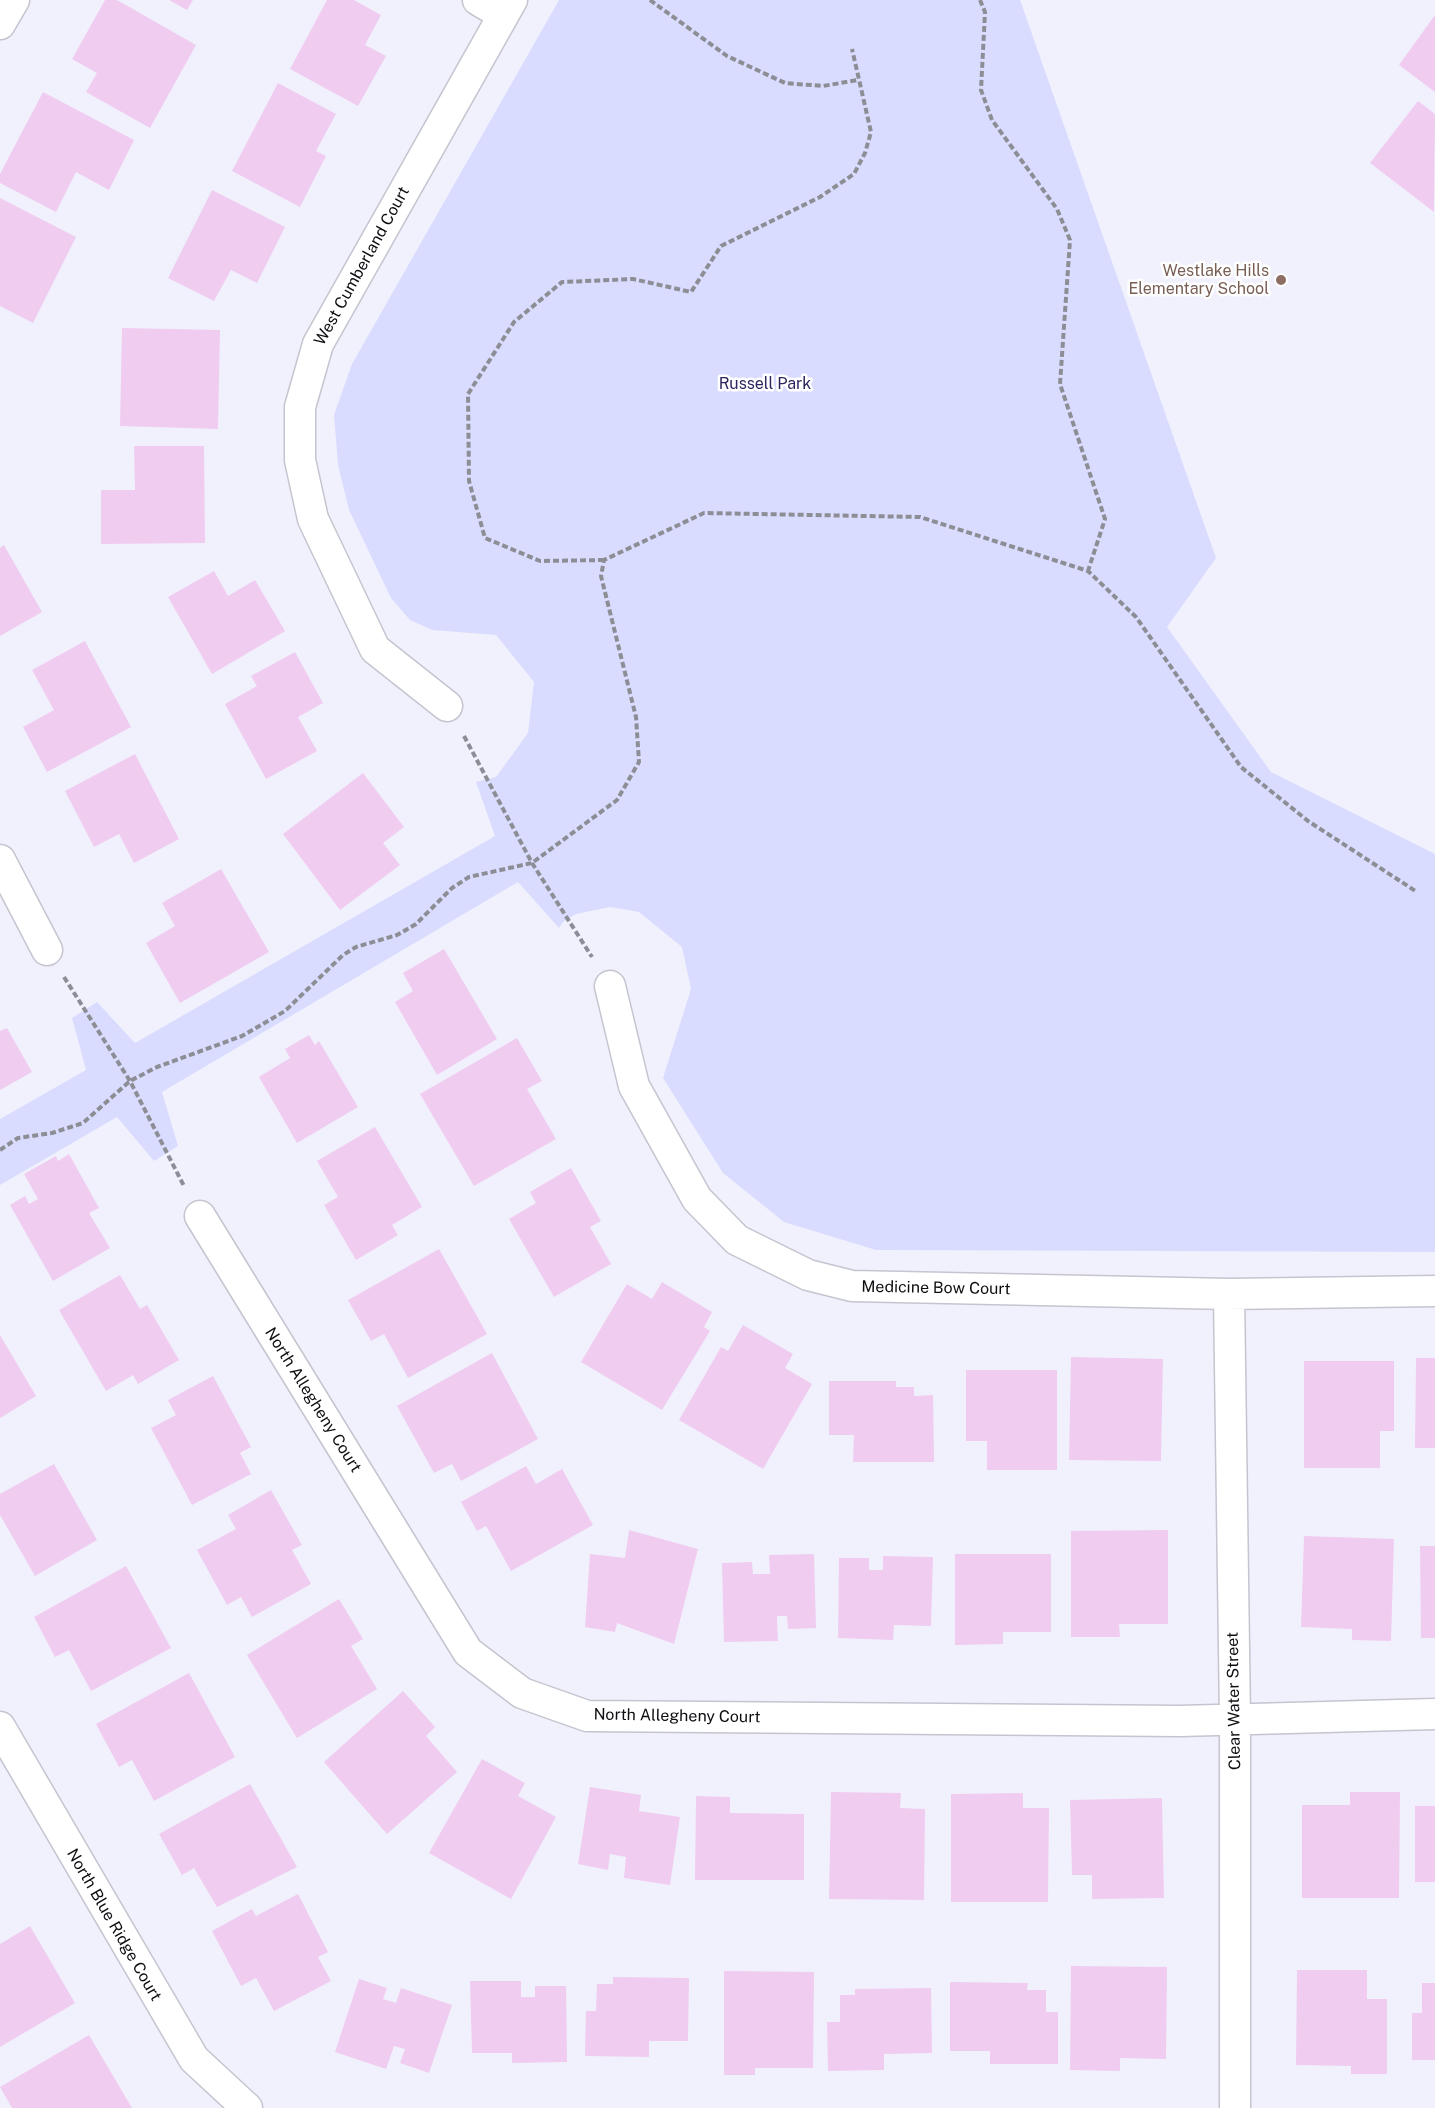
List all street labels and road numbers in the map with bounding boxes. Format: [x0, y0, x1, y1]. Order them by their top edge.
street label: West Cumberland Court [310, 183, 414, 349]
street label: Medicine Bow Court [861, 1277, 1011, 1299]
street label: North Allegheny Court [261, 1324, 365, 1476]
street label: Clear Water Street [1223, 1632, 1245, 1770]
street label: North Allegheny Court [593, 1705, 761, 1727]
street label: North Blue Ridge Court [63, 1846, 165, 2004]

